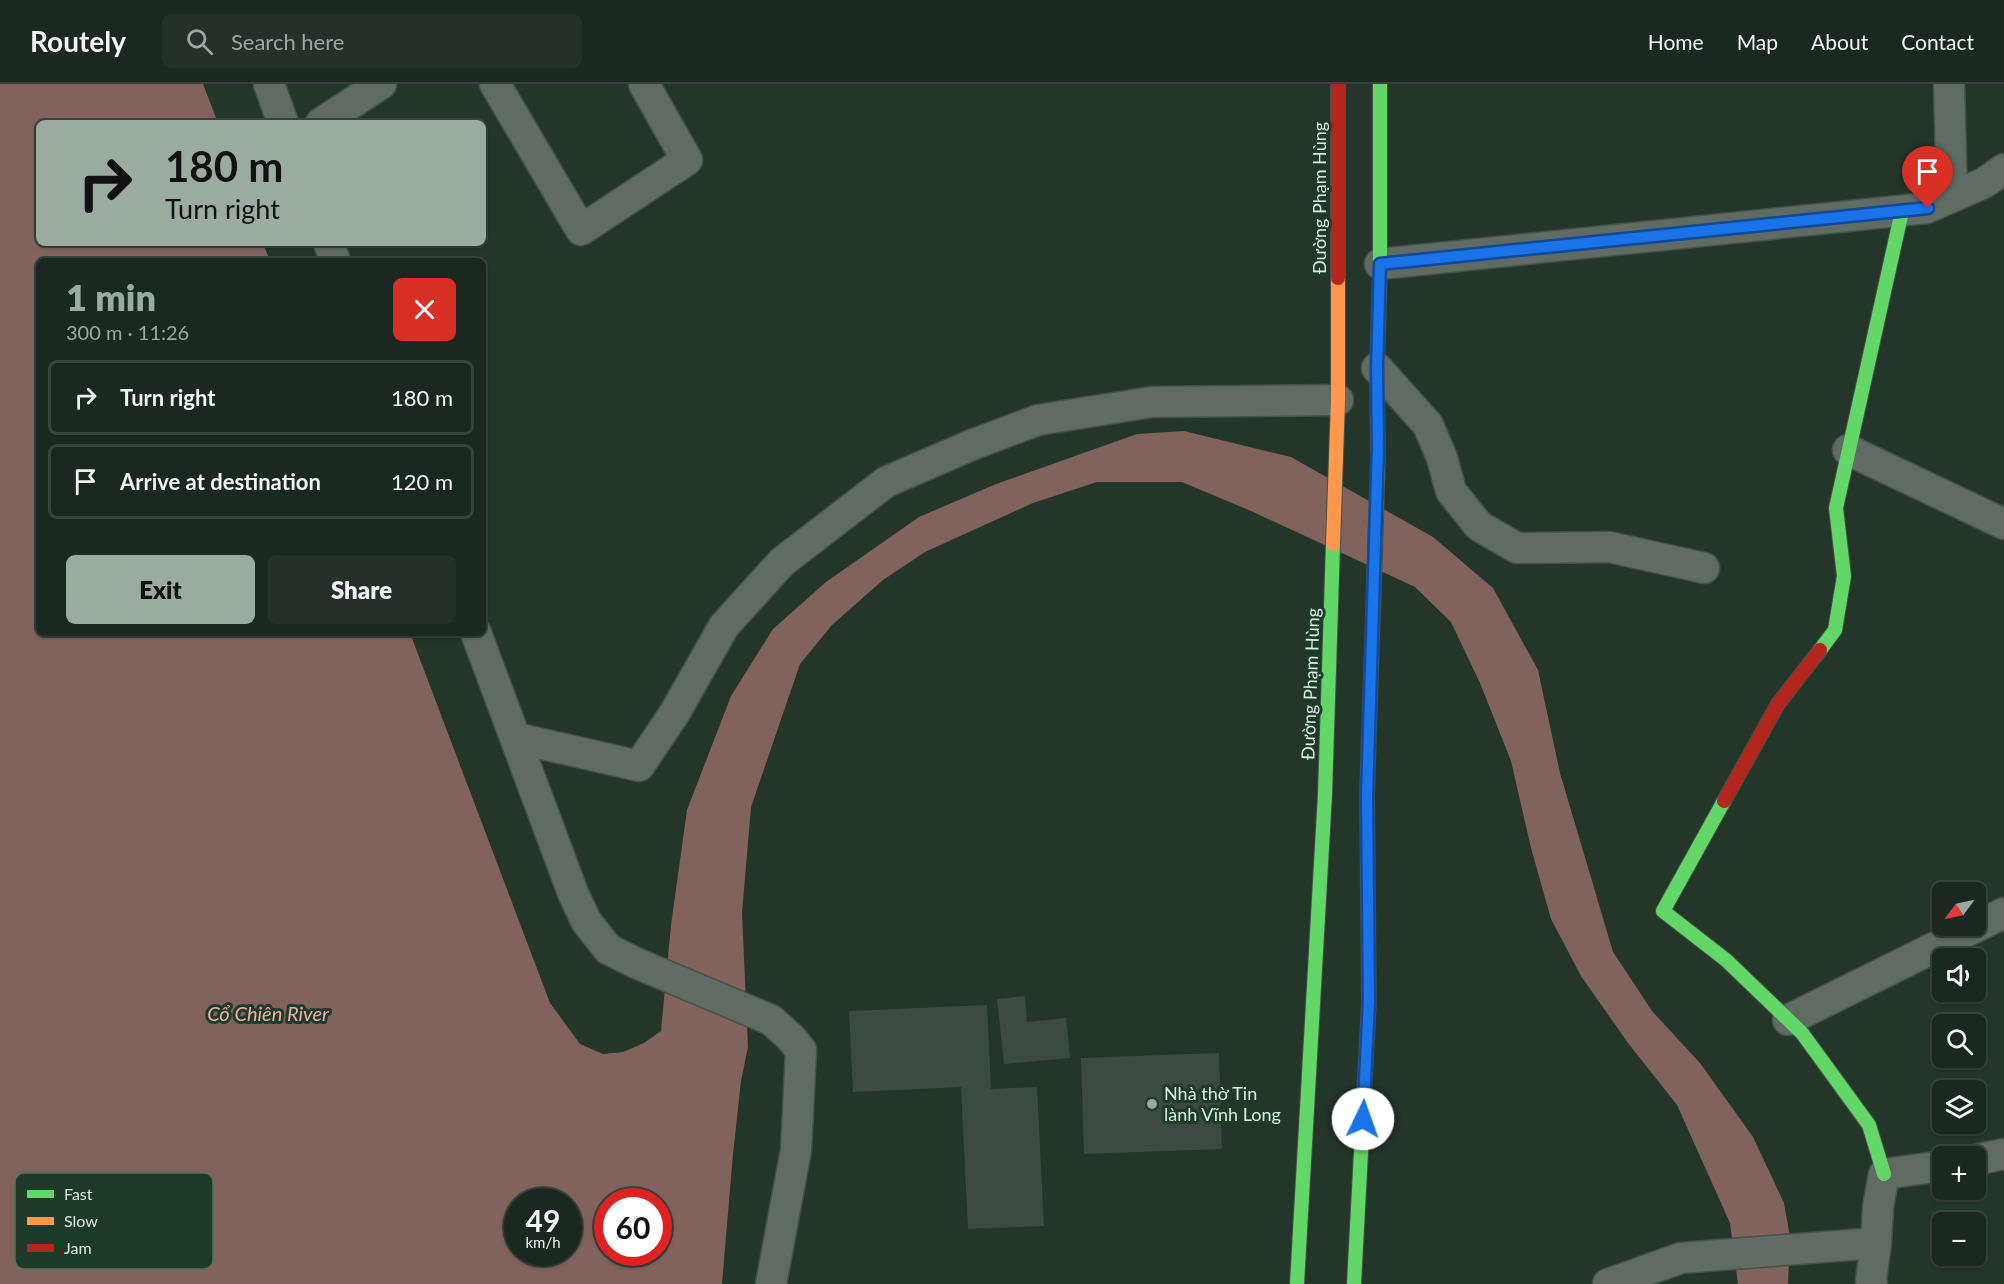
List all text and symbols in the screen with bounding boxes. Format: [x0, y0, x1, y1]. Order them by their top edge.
search box [162, 14, 582, 68]
text: Routely [30, 24, 126, 58]
icon: search [183, 25, 216, 58]
text: Search here [231, 28, 344, 55]
text: Home [1648, 29, 1704, 54]
text: Map [1737, 29, 1778, 54]
text: About [1811, 29, 1868, 54]
text: Contact [1901, 29, 1974, 54]
street label: Đường Phạm Hùng [1308, 122, 1330, 274]
text: 180 m [165, 141, 283, 191]
icon: right [66, 144, 144, 222]
pin [1902, 146, 1953, 208]
icon: arrive [1911, 155, 1944, 188]
text: Turn right [165, 192, 280, 225]
text: 1 min [66, 275, 156, 319]
button: close [393, 278, 456, 341]
text: 300 m · 11:26 [66, 320, 189, 344]
icon: right [69, 381, 102, 414]
text: Turn right [120, 384, 215, 411]
text: 180 m [391, 384, 453, 411]
icon: arrive [69, 465, 102, 498]
text: Arrive at destination [120, 468, 321, 495]
text: 120 m [391, 468, 453, 495]
button: Exit [66, 555, 255, 624]
button: Share [267, 555, 456, 624]
street label: Đường Phạm Hùng [1296, 608, 1324, 760]
north arrow [1932, 882, 1986, 936]
map controls [1932, 882, 1986, 1266]
button: sound [1932, 948, 1986, 1002]
water label: Cổ Chiên River [207, 1001, 330, 1025]
button: search [1932, 1014, 1986, 1068]
button: layers [1932, 1080, 1986, 1134]
place label: Nhà thờ Tin lành Vĩnh Long [1164, 1082, 1281, 1125]
position arrow [1331, 1087, 1395, 1151]
marker: Nhà thờ Tin lành Vĩnh Long [1145, 1097, 1159, 1111]
button: + [1932, 1146, 1986, 1200]
legend [15, 1173, 213, 1269]
text: Fast [64, 1184, 93, 1203]
speed limit sign: 60 [594, 1188, 672, 1266]
text: 49 [526, 1202, 560, 1238]
text: Slow [64, 1211, 98, 1230]
button: − [1932, 1212, 1986, 1266]
text: km/h [525, 1233, 561, 1251]
text: Jam [64, 1238, 92, 1257]

